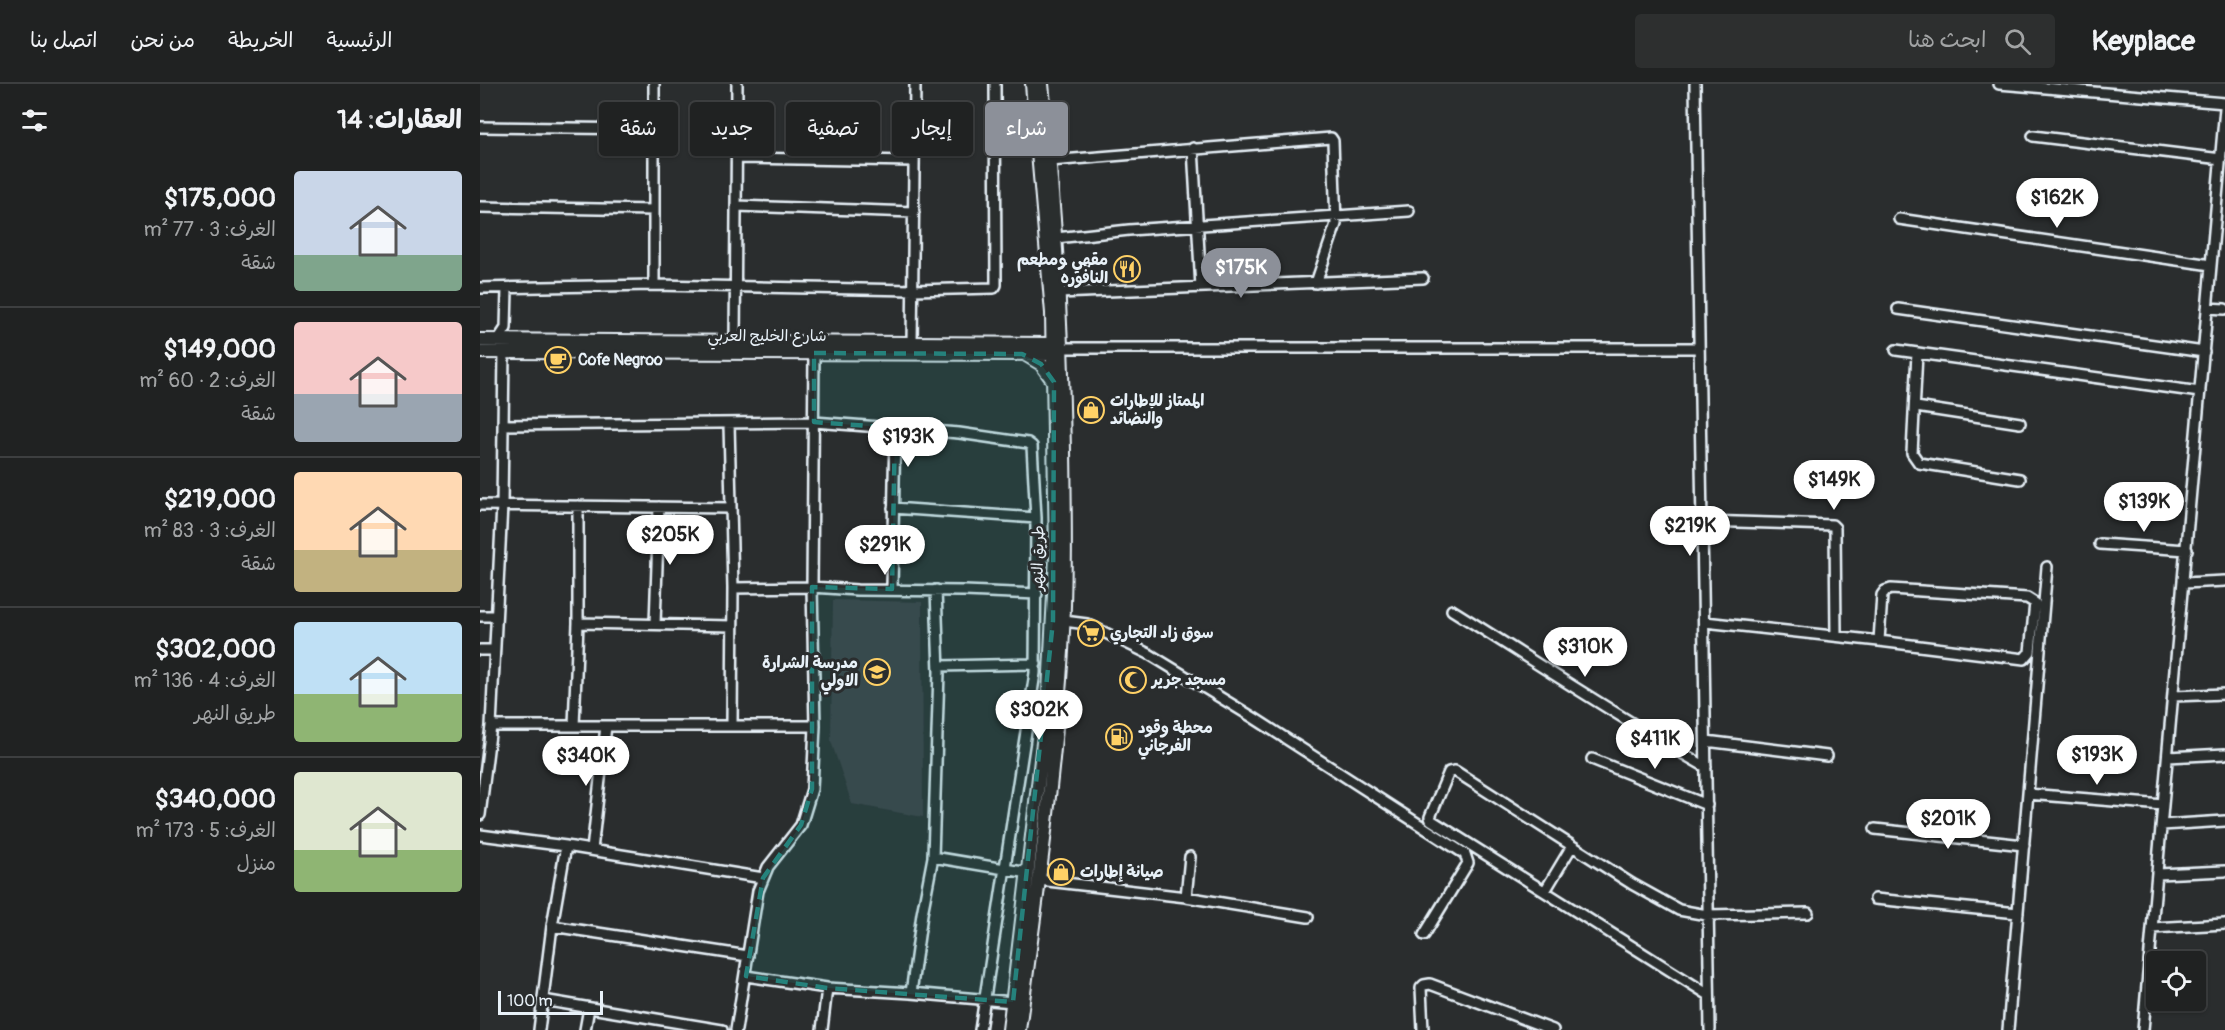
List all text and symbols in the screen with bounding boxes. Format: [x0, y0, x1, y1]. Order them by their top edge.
search box [1635, 14, 2055, 68]
text: Keyplace [2091, 24, 2195, 59]
icon: search [2001, 25, 2034, 58]
text: ابحث هنا [1908, 26, 1986, 54]
text: اتصل بنا [30, 27, 97, 54]
text: من نحن [130, 27, 195, 54]
text: الخريطة [228, 27, 293, 54]
text: الرئيسية [326, 27, 392, 54]
chip: شقة [599, 102, 678, 156]
chip: جديد [690, 102, 774, 156]
chip: تصفية [786, 102, 880, 156]
chip: إيجار [892, 102, 973, 156]
chip: شراء [985, 102, 1068, 156]
icon: filters [18, 104, 51, 137]
text: العقارات: 14 [337, 104, 462, 136]
pin: $162K [2015, 178, 2099, 229]
text: $175,000 [164, 182, 276, 214]
text: $162K [2030, 185, 2084, 210]
icon: home [342, 195, 414, 267]
text: الغرف: 3 · 77 m² [144, 217, 276, 242]
pin: $175K [1199, 248, 1283, 299]
text: شقة [241, 250, 276, 275]
place label: مقهي ومطعم النافوره [1017, 250, 1108, 289]
restaurant icon: مقهي ومطعم النافوره [1112, 254, 1142, 284]
text: $175K [1215, 255, 1267, 280]
street label: شارع الخليج العربي [707, 326, 827, 350]
text: $149,000 [163, 333, 276, 365]
cafe icon: Cofe Negroo [543, 345, 573, 375]
icon: home [342, 346, 414, 418]
place label: Cofe Negroo [578, 350, 663, 370]
text: الغرف: 2 · 60 m² [140, 368, 276, 393]
place label: الممتاز للإطارات والنضائد [1110, 391, 1204, 429]
shop icon: الممتاز للإطارات والنضائد [1076, 395, 1106, 425]
text: شقة [241, 401, 276, 426]
pin: $193K [866, 417, 950, 468]
text: $193K [882, 424, 934, 449]
pin: $149K [1792, 460, 1876, 511]
text: $149K [1808, 467, 1860, 492]
pin: $139K [2102, 482, 2186, 533]
text: $219,000 [164, 483, 276, 515]
text: $139K [2118, 489, 2170, 514]
icon: home [342, 496, 414, 568]
pin: $219K [1648, 506, 1732, 557]
text: $219K [1664, 513, 1716, 538]
pin: $205K [628, 515, 712, 566]
text: الغرف: 3 · 83 m² [144, 518, 276, 543]
text: $205K [641, 522, 699, 547]
pin: $291K [843, 525, 927, 576]
street label: طريق النهر [1027, 525, 1049, 593]
text: $291K [859, 532, 911, 557]
text: شقة [241, 551, 276, 576]
supermarket icon: سوق زاد التجاري [1076, 618, 1106, 648]
place label: سوق زاد التجاري [1110, 623, 1214, 645]
pin: $310K [1543, 627, 1627, 678]
text: $302,000 [155, 633, 276, 665]
text: $310K [1557, 634, 1613, 659]
icon: home [342, 646, 414, 718]
place label: مدرسة الشرارة الاولي [762, 653, 858, 695]
school or university icon: مدرسة الشرارة الاولي [862, 657, 892, 687]
mosque icon: مسجد جرير [1118, 665, 1148, 695]
text: الغرف: 4 · 136 m² [134, 668, 276, 693]
place label: مسجد جرير [1150, 670, 1226, 690]
pin: $302K [997, 690, 1081, 741]
text: $302K [1010, 697, 1068, 722]
text: طريق النهر [194, 701, 276, 726]
place label: محطة وقود الفرجاني [1138, 718, 1213, 760]
pin: $411K [1613, 719, 1697, 770]
fuel station icon: محطة وقود الفرجاني [1104, 722, 1134, 752]
text: $411K [1630, 726, 1680, 751]
pin: $193K [2055, 735, 2139, 786]
pin: $340K [544, 736, 628, 787]
text: $193K [2071, 742, 2123, 767]
text: $340K [556, 743, 616, 768]
text: $340,000 [155, 783, 276, 815]
icon: home [342, 796, 414, 868]
pin: $201K [1906, 799, 1990, 850]
text: $201K [1920, 806, 1976, 831]
text: الغرف: 5 · 173 m² [136, 818, 276, 843]
text: منزل [237, 851, 276, 876]
shop icon: صيانة إطارات [1046, 857, 1076, 887]
place label: صيانة إطارات [1080, 862, 1164, 882]
map controls [2146, 951, 2206, 1011]
button: locate [2146, 951, 2206, 1011]
scale bar [498, 988, 603, 1016]
text: 100 m [507, 991, 553, 1011]

